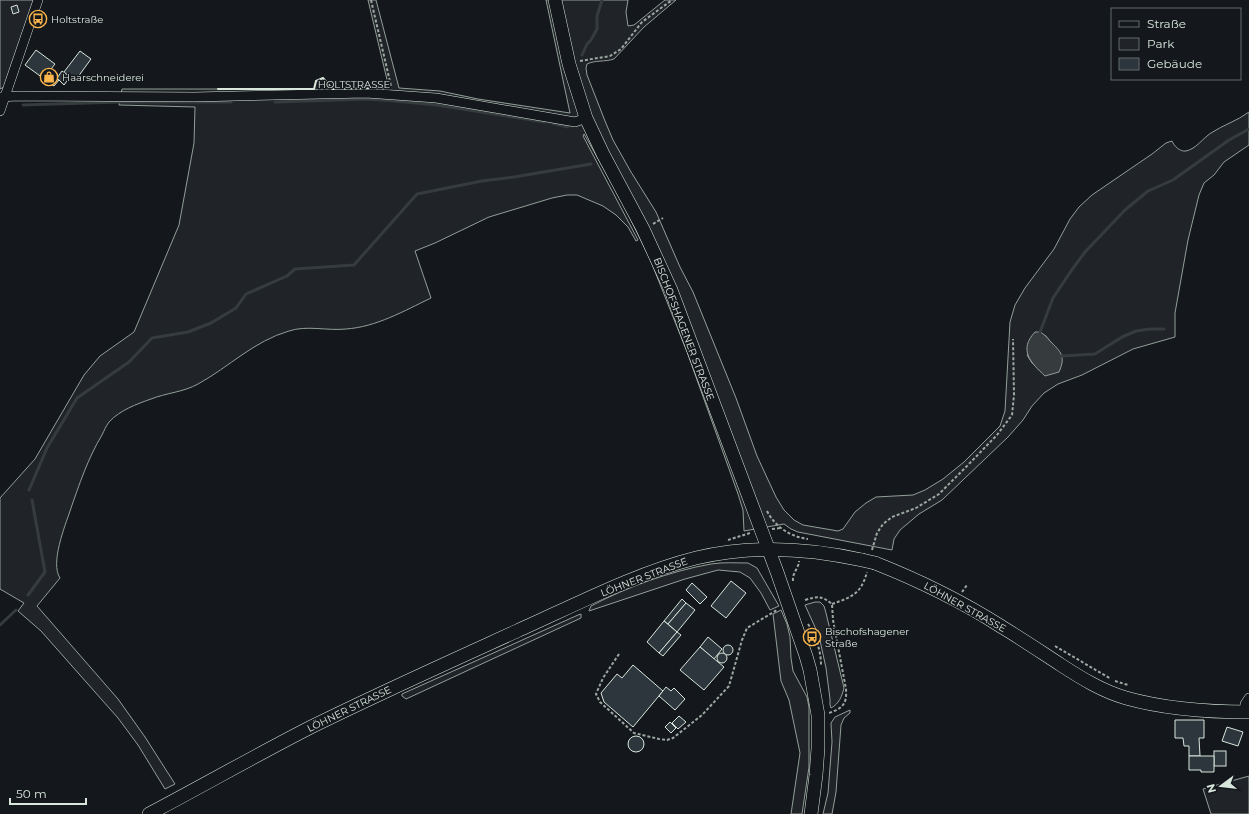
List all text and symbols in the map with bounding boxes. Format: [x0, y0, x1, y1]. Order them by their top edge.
legend [1111, 8, 1241, 80]
bus stop icon: Holtstraße [28, 9, 48, 29]
place label: Holtstraße [51, 13, 103, 26]
text: Straße [1147, 16, 1186, 31]
text: Park [1147, 36, 1175, 51]
text: Gebäude [1147, 56, 1202, 71]
shop icon: Haarschneiderei [39, 67, 59, 87]
place label: Haarschneiderei [62, 71, 144, 84]
street label: HOLTSTRASSE [318, 78, 391, 91]
street label: BISCHOFSHAGENER STRASSE [651, 256, 717, 403]
street label: LÖHNER STRASSE [599, 554, 690, 600]
street label: LÖHNER STRASSE [922, 579, 1009, 635]
place label: Bischofshagener Straße [825, 625, 909, 650]
bus stop icon: Bischofshagener Straße [802, 627, 822, 647]
street label: LÖHNER STRASSE [305, 683, 394, 735]
north arrow [1201, 766, 1241, 806]
scale bar [10, 780, 86, 806]
text: N [1203, 782, 1219, 795]
text: 50 m [16, 786, 47, 801]

